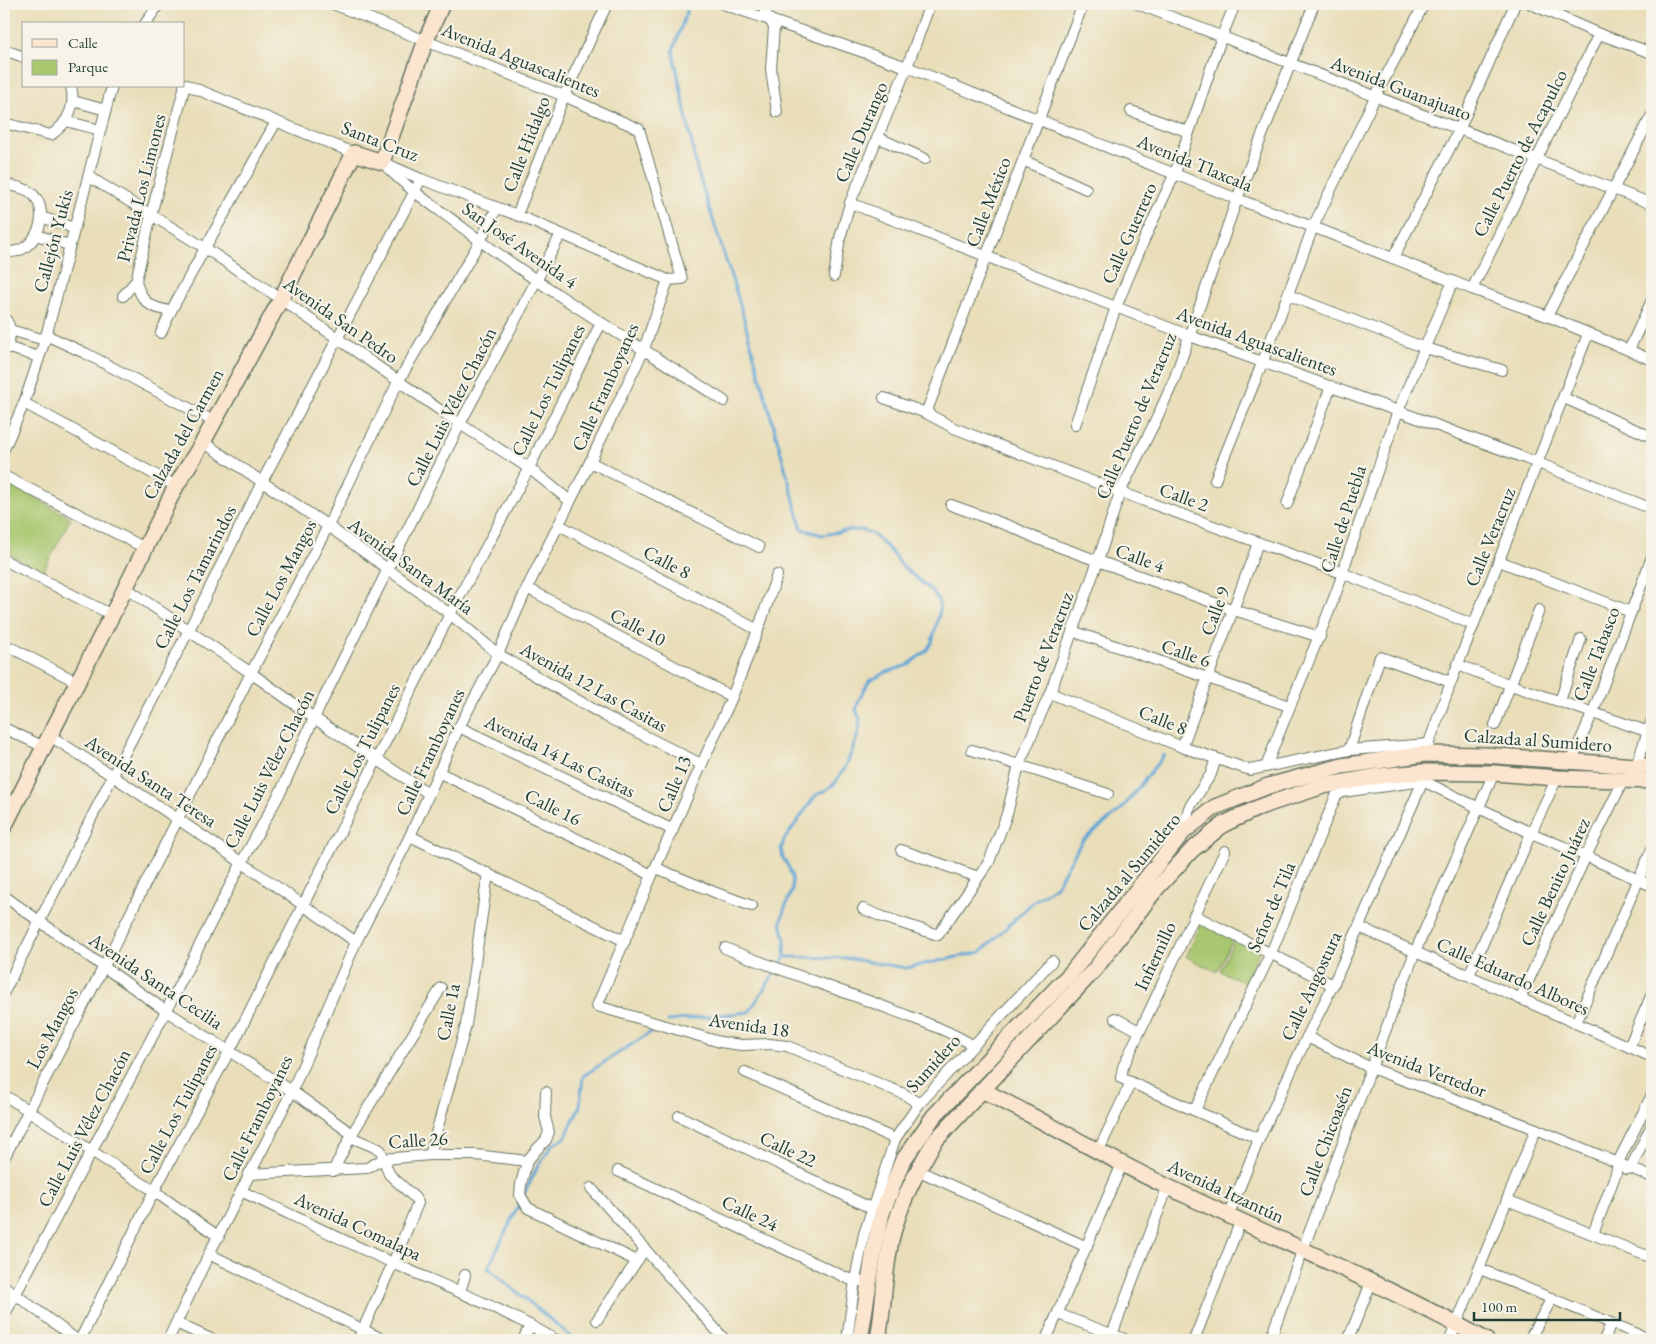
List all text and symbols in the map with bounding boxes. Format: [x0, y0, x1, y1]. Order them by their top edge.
street label: Avenida Aguascalientes [437, 16, 604, 103]
legend [22, 22, 185, 88]
text: Calle [68, 33, 98, 52]
street label: Avenida Guanajuato [1326, 49, 1475, 126]
text: Parque [68, 57, 108, 76]
street label: Calle Puerto de Acapulco [1467, 65, 1573, 241]
street label: Calle Durango [829, 78, 893, 186]
street label: Calle Hidalgo [496, 92, 556, 196]
street label: Privada Los Limones [110, 111, 172, 265]
street label: Santa Cruz [338, 115, 423, 167]
street label: Avenida Tlaxcala [1133, 128, 1257, 198]
street label: Calle México [959, 153, 1017, 251]
street label: Calle Guerrero [1096, 178, 1162, 288]
street label: Callejón Yukis [27, 187, 79, 295]
street label: San José Avenida 4 [457, 196, 583, 295]
street label: Avenida San Pedro [278, 270, 404, 369]
street label: Avenida Aguascalientes [1172, 300, 1341, 382]
street label: Calle Framboyanes [566, 319, 644, 455]
street label: Calle Los Tulipanes [505, 320, 591, 460]
street label: Calle Luis Vélez Chacón [400, 323, 502, 491]
street label: Calle Puerto de Veracruz [1090, 328, 1183, 503]
street label: Calzada del Carmen [137, 364, 229, 504]
street label: Calle de Puebla [1314, 462, 1372, 576]
street label: Calle 2 [1156, 477, 1212, 517]
street label: Calle Veracruz [1459, 483, 1521, 590]
street label: Calle Los Tamarindos [148, 501, 242, 653]
street label: Avenida Santa María [342, 511, 479, 620]
street label: Calle Los Mangos [239, 515, 323, 641]
street label: Calle 4 [1112, 538, 1169, 579]
street label: Calle 8 [639, 539, 695, 585]
street label: Calle 9 [1194, 583, 1236, 639]
street label: Puerto de Veracruz [1007, 588, 1080, 726]
street label: Calle 10 [606, 602, 670, 652]
street label: Calle Tabasco [1566, 603, 1626, 705]
street label: Calle 6 [1158, 633, 1214, 673]
street label: Avenida 12 Las Casitas [515, 636, 672, 738]
street label: Calle Los Tulipanes [318, 679, 406, 819]
street label: Calle Framboyanes [390, 684, 470, 820]
street label: Calle Luis Vélez Chacón [218, 685, 320, 853]
street label: Calle 8 [1135, 699, 1191, 741]
street label: Avenida 14 Las Casitas [479, 708, 640, 803]
street label: Calzada al Sumidero [1463, 722, 1613, 758]
street label: Avenida Santa Teresa [80, 729, 222, 833]
street label: Calle 13 [651, 752, 697, 816]
street label: Calle 16 [521, 783, 585, 831]
street label: Calzada al Sumidero [1072, 807, 1186, 937]
street label: Calle Benito Juárez [1514, 813, 1596, 950]
street label: Señor de Tila [1241, 857, 1301, 956]
street label: Infiernillo [1128, 917, 1182, 995]
street label: Avenida Santa Cecilia [83, 926, 228, 1035]
street label: Calle Angostura [1275, 927, 1348, 1045]
street label: Calle Eduardo Albores [1433, 931, 1593, 1021]
street label: Calle 1a [430, 981, 466, 1043]
street label: Los Mangos [20, 983, 84, 1073]
street label: Avenida 18 [706, 1007, 791, 1043]
street label: Sumidero [900, 1028, 966, 1098]
street label: Avenida Vertedor [1363, 1034, 1491, 1103]
street label: Calle Los Tulipanes [133, 1039, 223, 1179]
street label: Calle Luis Vélez Chacón [32, 1044, 136, 1212]
street label: Calle Framboyanes [216, 1051, 298, 1185]
street label: Calle Chicoasén [1292, 1082, 1358, 1200]
street label: Calle 26 [387, 1125, 449, 1155]
street label: Calle 22 [756, 1125, 820, 1173]
street label: Avenida Itzantún [1163, 1153, 1288, 1229]
street label: Avenida Comalapa [290, 1185, 426, 1267]
street label: Calle 24 [718, 1189, 783, 1237]
scale bar [1474, 1289, 1620, 1321]
text: 100 m [1481, 1297, 1518, 1316]

